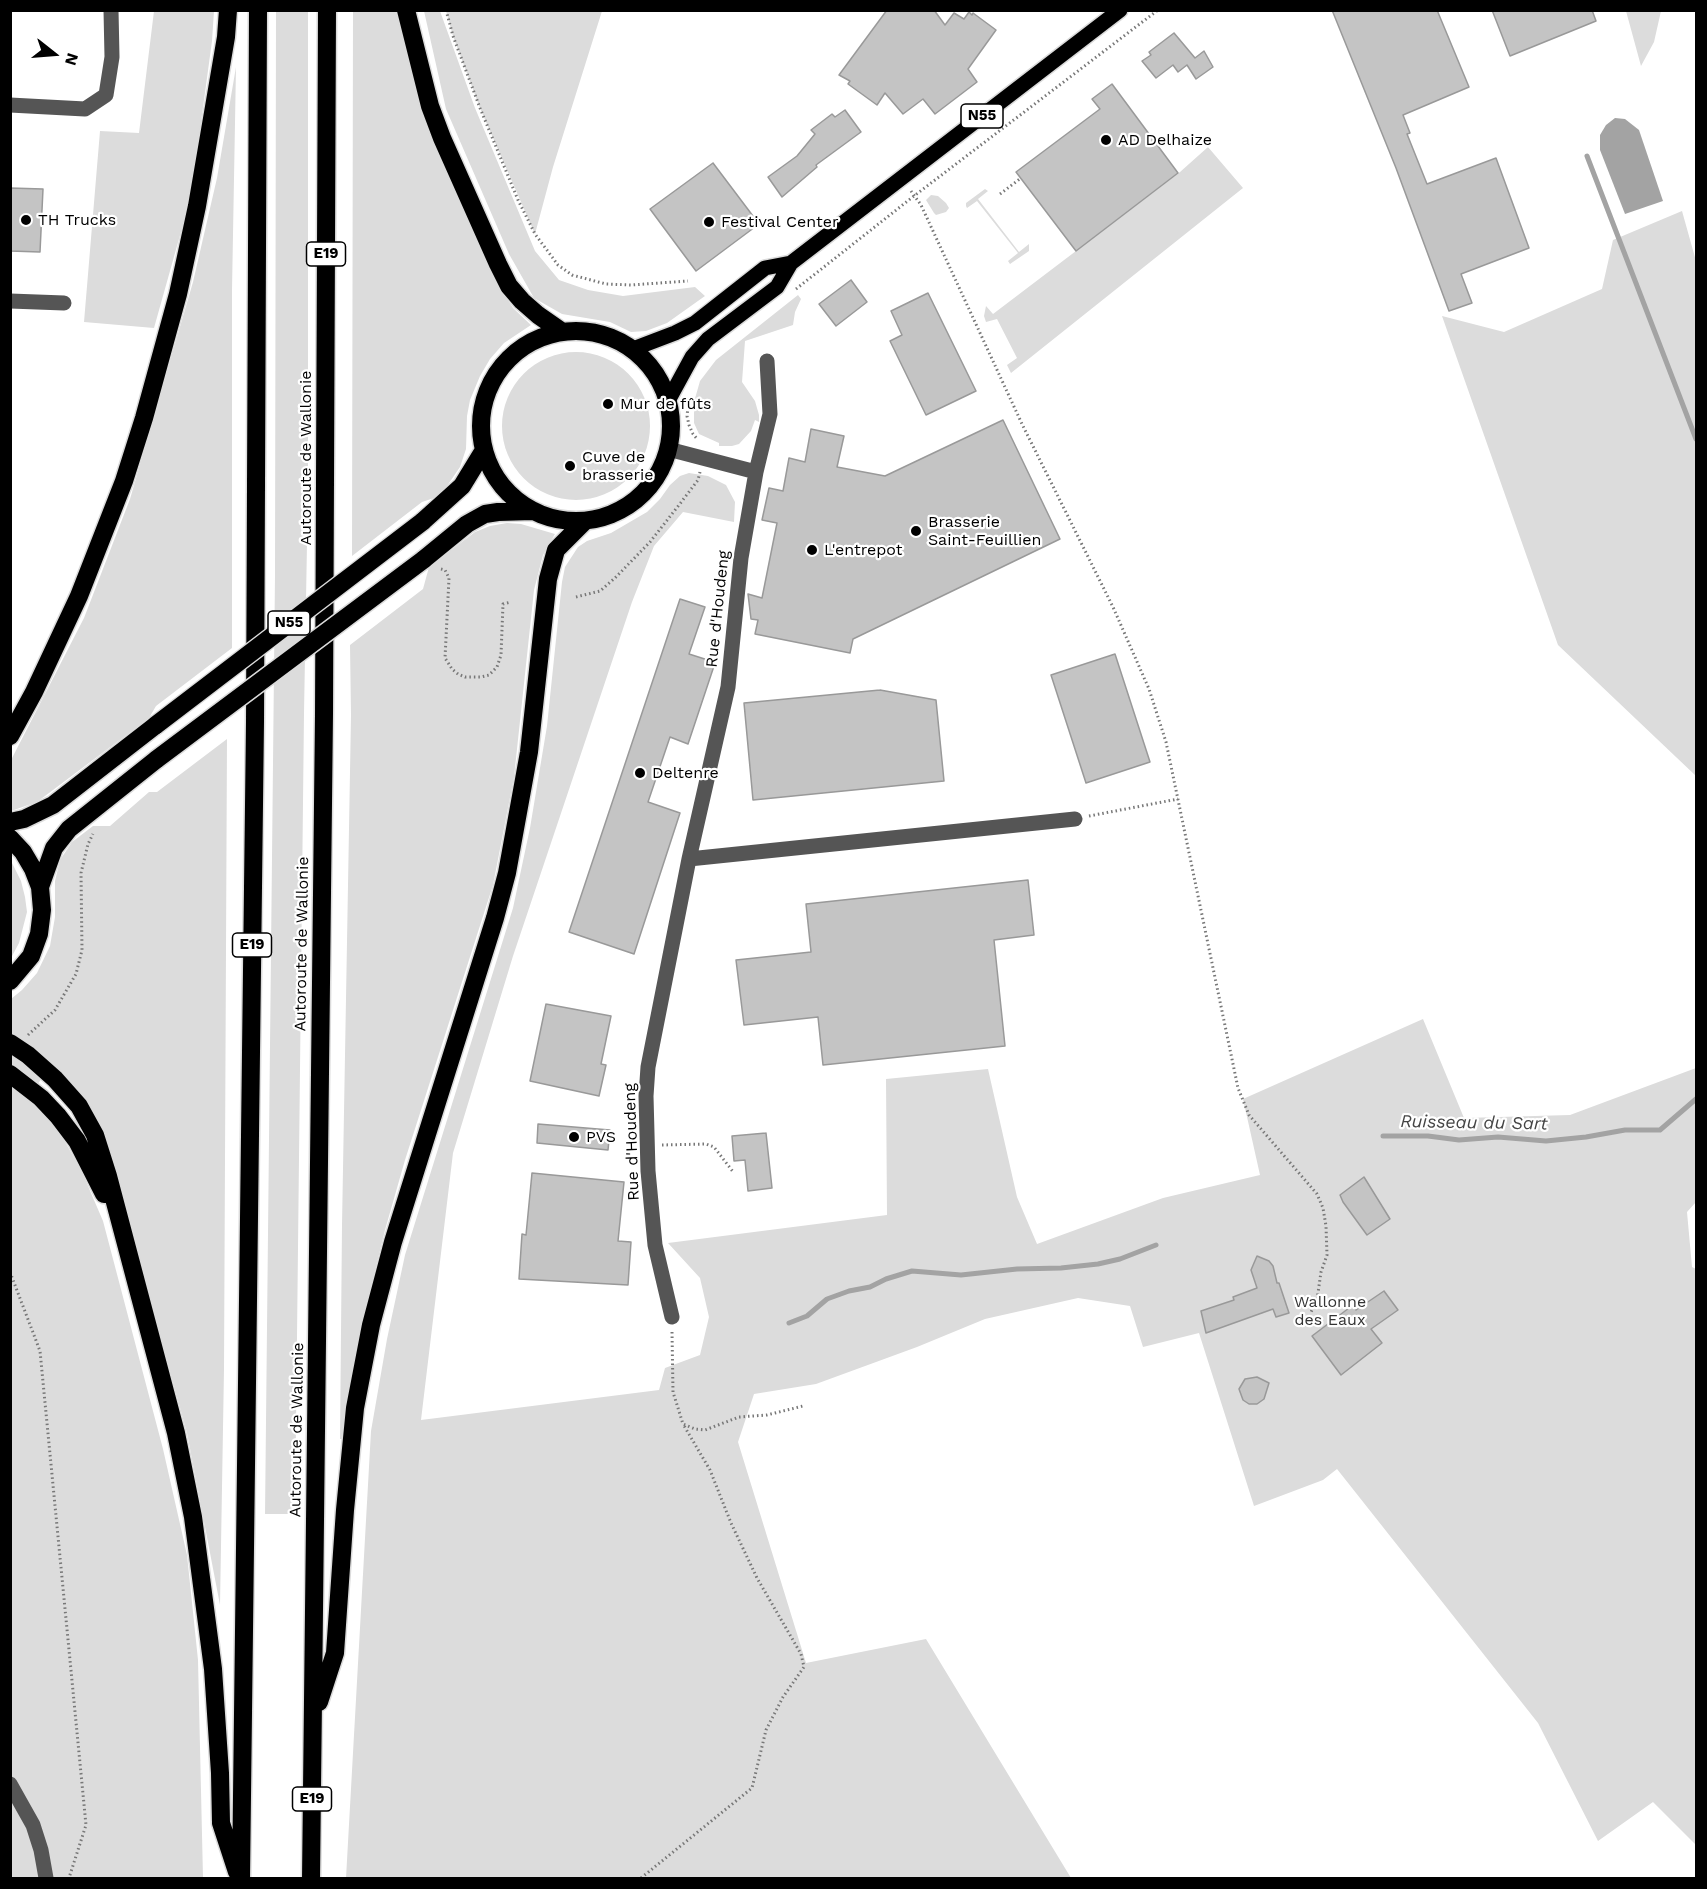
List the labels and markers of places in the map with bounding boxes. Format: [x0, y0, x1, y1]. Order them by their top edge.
place label: AD Delhaize [1118, 130, 1212, 150]
marker: AD Delhaize [1099, 133, 1113, 147]
place label: TH Trucks [38, 210, 116, 230]
place label: Festival Center [721, 212, 838, 232]
marker: TH Trucks [19, 213, 33, 227]
marker: Festival Center [702, 215, 716, 229]
place label: Mur de fûts [620, 394, 711, 414]
marker: Mur de fûts [601, 397, 615, 411]
place label: Cuve de brasserie [582, 447, 654, 485]
marker: Cuve de brasserie [563, 459, 577, 473]
place label: Brasserie Saint-Feuillien [928, 512, 1041, 550]
marker: Brasserie Saint-Feuillien [909, 524, 923, 538]
place label: L'entrepot [824, 540, 902, 560]
marker: L'entrepot [805, 543, 819, 557]
place label: Deltenre [652, 763, 719, 783]
marker: Deltenre [633, 766, 647, 780]
place label: PVS [586, 1127, 616, 1147]
marker: PVS [567, 1130, 581, 1144]

